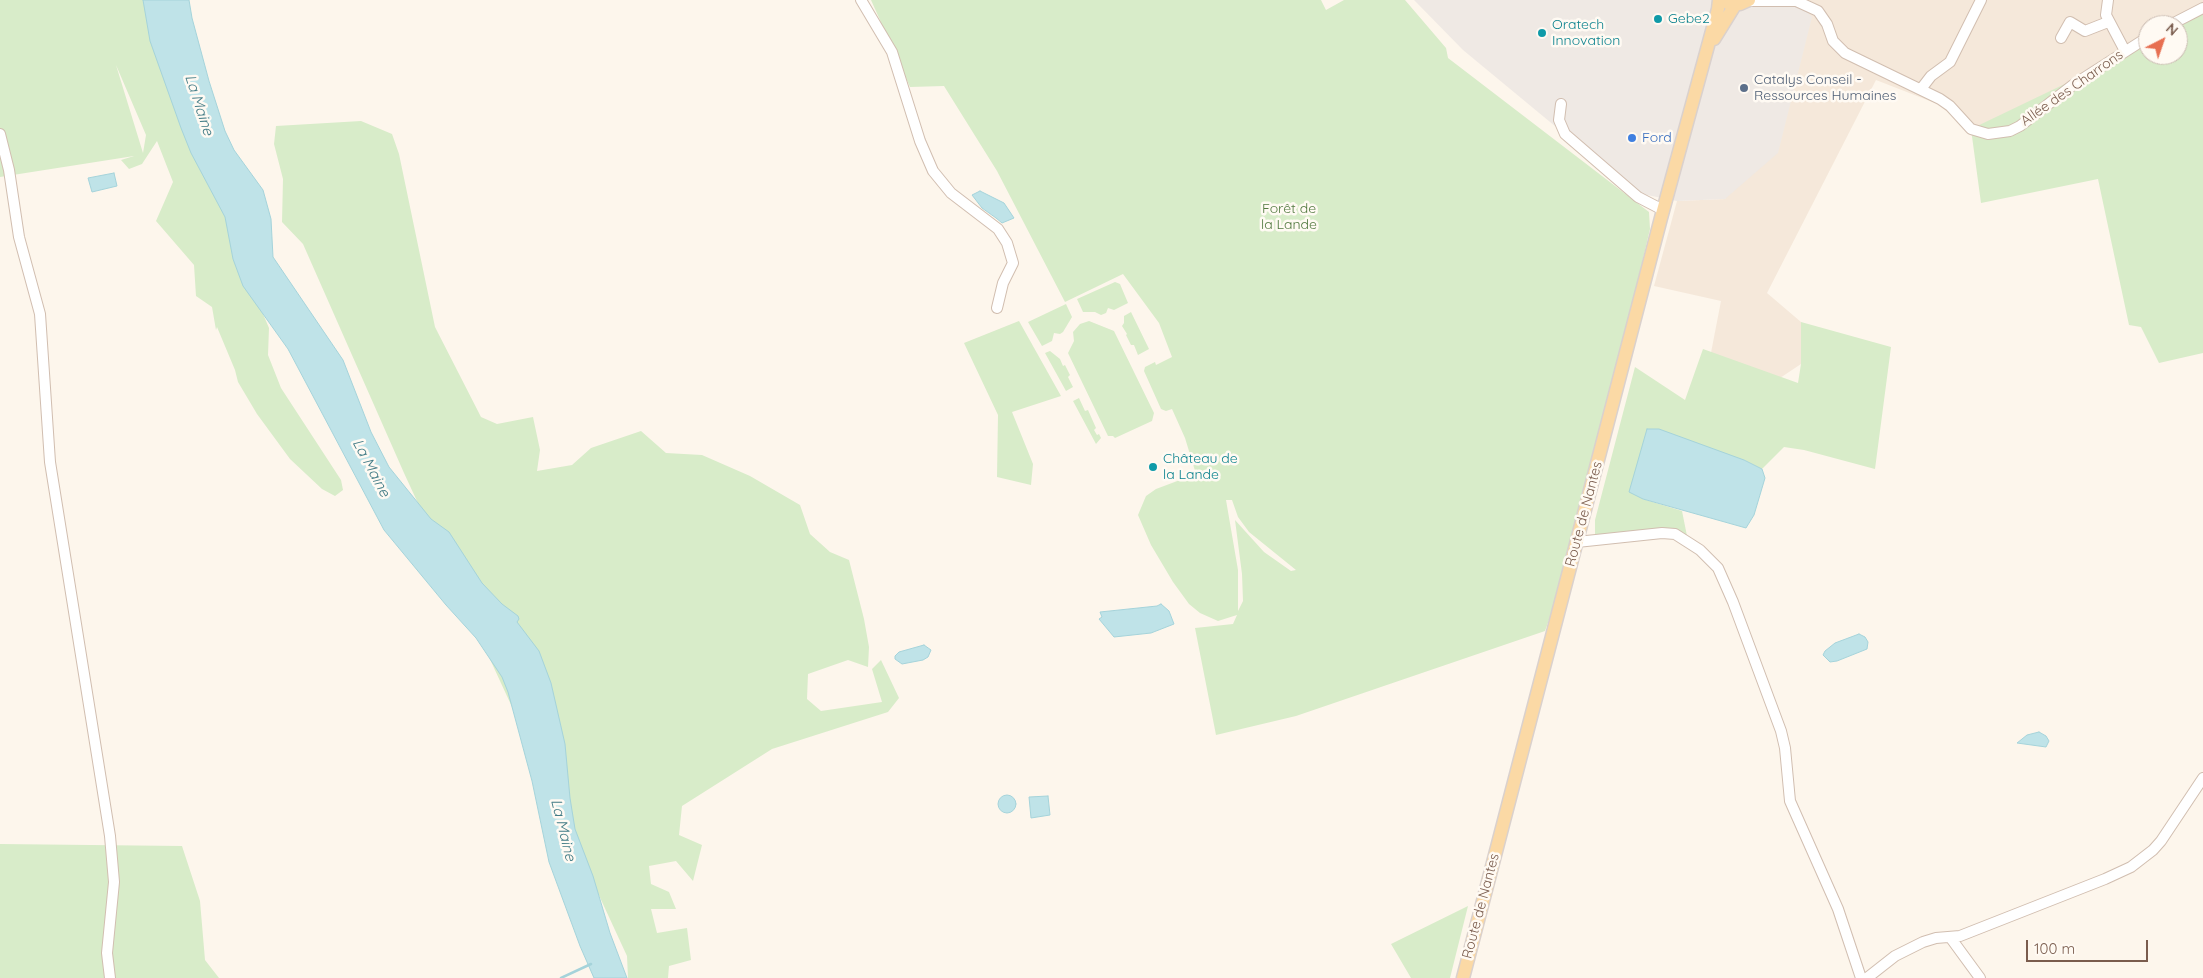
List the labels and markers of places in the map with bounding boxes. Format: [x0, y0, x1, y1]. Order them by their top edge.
place label: Gebe2 [1668, 11, 1710, 27]
marker: Gebe2 [1652, 13, 1664, 25]
place label: Oratech Innovation [1552, 17, 1620, 49]
marker: Oratech Innovation [1536, 27, 1548, 39]
place label: Catalys Conseil - Ressources Humaines [1754, 72, 1896, 104]
marker: Catalys Conseil - Ressources Humaines [1738, 82, 1750, 94]
place label: Ford [1642, 130, 1672, 146]
marker: Ford [1626, 132, 1638, 144]
place label: Château de la Lande [1163, 451, 1238, 484]
marker: Château de la Lande [1147, 461, 1159, 473]

